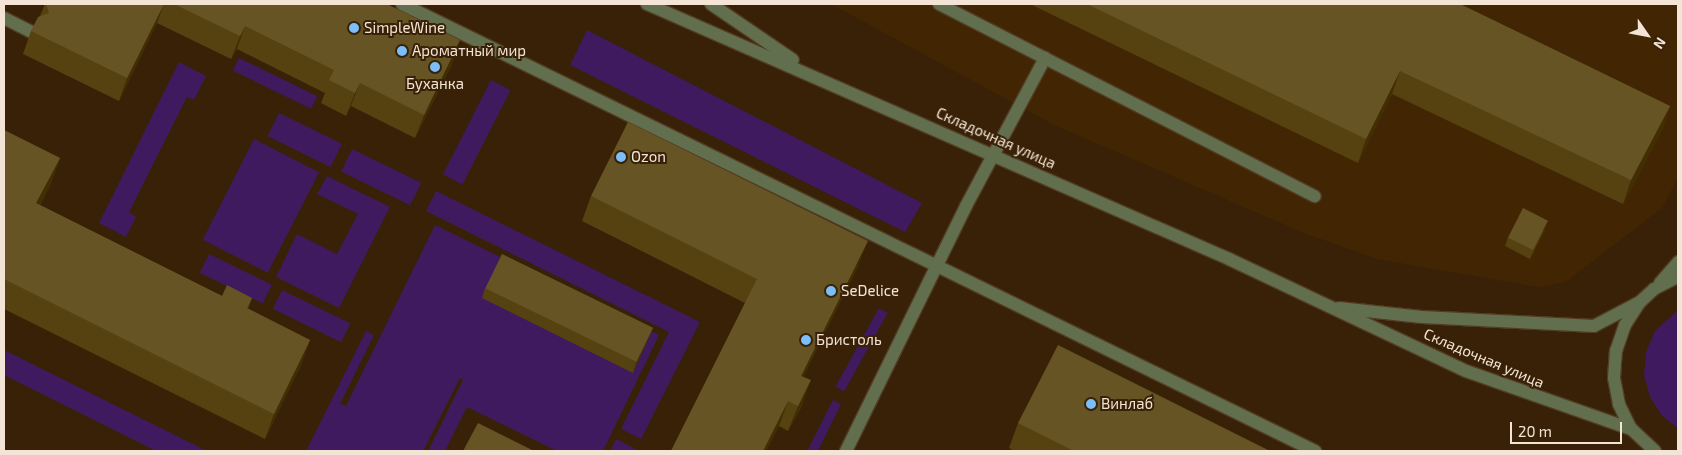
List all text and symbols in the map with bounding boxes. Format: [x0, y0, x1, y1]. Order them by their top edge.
north arrow [1622, 10, 1672, 60]
place label: SimpleWine [364, 19, 445, 37]
marker: SimpleWine [348, 22, 360, 34]
text: N [1650, 35, 1670, 52]
place label: Ароматный мир [412, 42, 526, 60]
marker: Ароматный мир [396, 45, 408, 57]
marker: Буханка [429, 61, 441, 73]
place label: Буханка [406, 75, 464, 93]
street label: Складочная улица [933, 104, 1059, 172]
place label: Ozon [631, 148, 666, 166]
marker: Ozon [615, 151, 627, 163]
place label: SeDelice [841, 282, 899, 300]
marker: SeDelice [825, 285, 837, 297]
street label: Складочная улица [1421, 325, 1547, 391]
place label: Бристоль [816, 331, 882, 349]
marker: Бристоль [800, 334, 812, 346]
place label: Винлаб [1101, 395, 1153, 413]
marker: Винлаб [1085, 398, 1097, 410]
scale bar [1512, 412, 1624, 444]
text: 20 m [1518, 422, 1552, 440]

